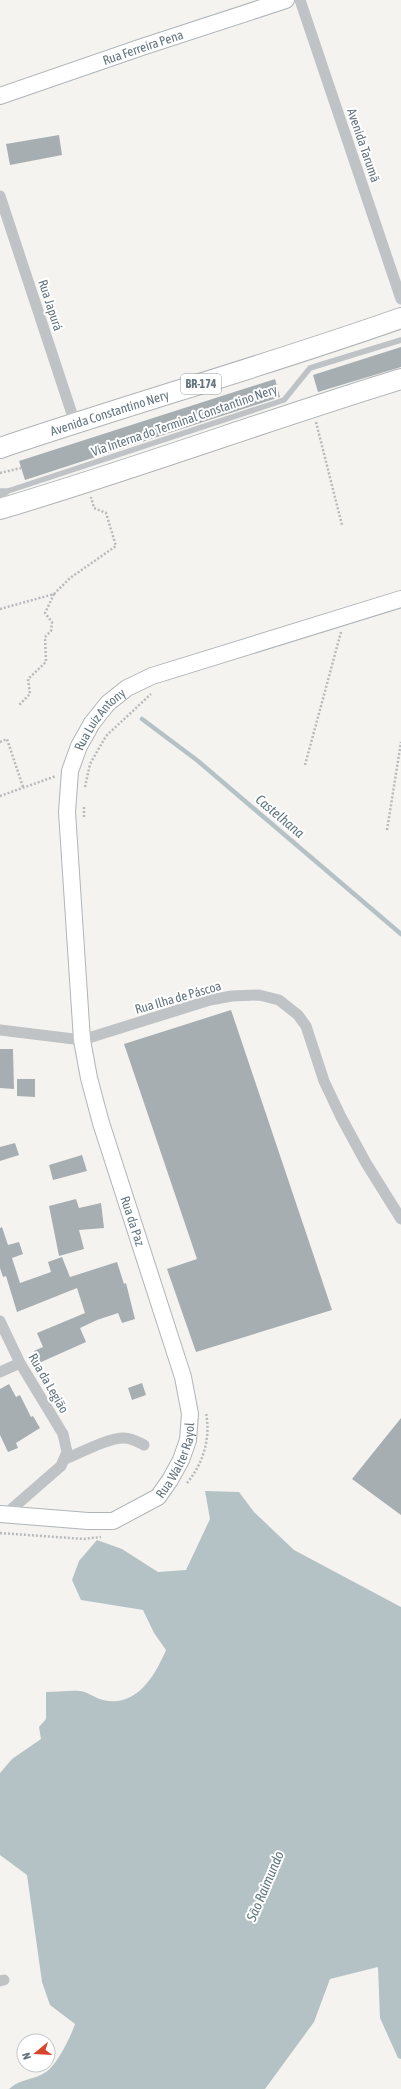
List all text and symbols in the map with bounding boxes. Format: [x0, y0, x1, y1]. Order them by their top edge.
street label: Rua Ferreira Pena [101, 27, 185, 68]
street label: Avenida Tarumã [344, 106, 383, 184]
street label: Rua Japurá [35, 278, 66, 333]
road number: BR-174 [181, 374, 221, 394]
street label: Via Interna do Terminal Constantino Nery [89, 381, 280, 459]
street label: Avenida Constantino Nery [48, 387, 171, 439]
street label: Rua Luiz Antony [71, 685, 129, 752]
water label: Castelhana [253, 791, 308, 841]
street label: Rua Ilha de Páscoa [133, 978, 223, 1017]
street label: Rua da Paz [117, 1194, 148, 1248]
street label: Rua da Legião [26, 1351, 72, 1416]
street label: Rua Walter Rayol [153, 1421, 197, 1501]
water label: São Raimundo [243, 1848, 287, 1924]
north arrow [16, 2033, 56, 2073]
text: N [20, 2051, 33, 2061]

